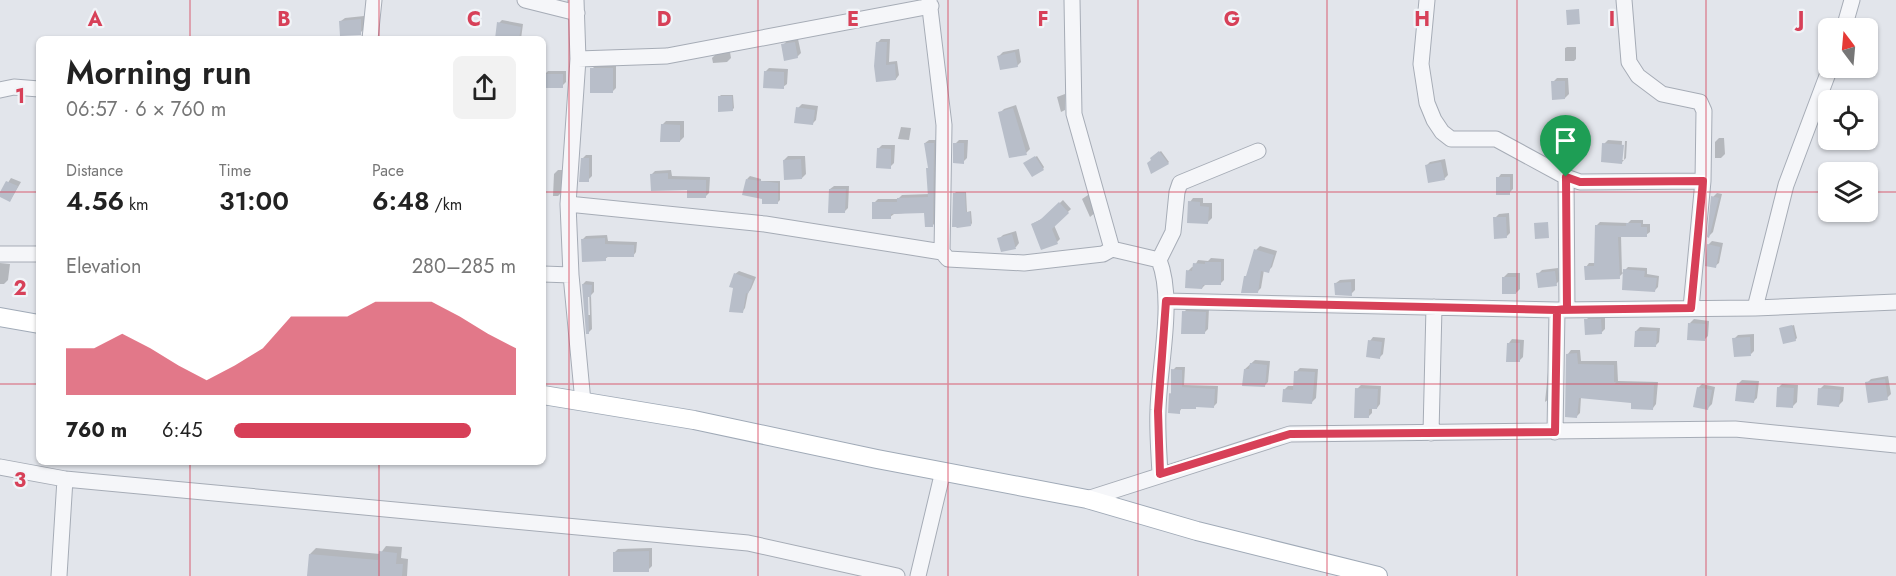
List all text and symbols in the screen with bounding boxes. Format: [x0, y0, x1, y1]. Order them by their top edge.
text: A [87, 5, 103, 34]
text: B [277, 5, 291, 34]
text: C [467, 5, 481, 34]
text: D [657, 5, 671, 34]
text: E [847, 5, 859, 34]
text: F [1037, 5, 1049, 34]
text: G [1224, 5, 1240, 34]
text: H [1414, 5, 1430, 34]
text: I [1609, 5, 1615, 34]
text: J [1794, 5, 1804, 34]
north arrow [1818, 18, 1878, 78]
map controls [1818, 18, 1878, 222]
text: Morning run [66, 49, 252, 96]
button: share [453, 56, 516, 119]
text: 1 [15, 82, 25, 111]
button: locate [1818, 90, 1878, 150]
text: 06:57 · 6 × 760 m [66, 95, 226, 124]
pin [1540, 115, 1591, 177]
icon: arrive [1549, 124, 1582, 157]
text: Distance [66, 159, 123, 182]
text: Time [219, 159, 251, 182]
text: Pace [372, 159, 404, 182]
button: layers [1818, 162, 1878, 222]
text: 4.56 [66, 182, 124, 220]
text: 31:00 [219, 182, 289, 220]
text: 6:48 [372, 182, 430, 220]
text: km [124, 193, 149, 216]
text: /km [430, 193, 462, 216]
text: Elevation [66, 252, 141, 281]
text: 280–285 m [412, 252, 516, 281]
text: 2 [13, 274, 27, 303]
text: 760 m [66, 416, 127, 445]
text: 6:45 [162, 416, 202, 445]
text: 3 [14, 466, 26, 495]

